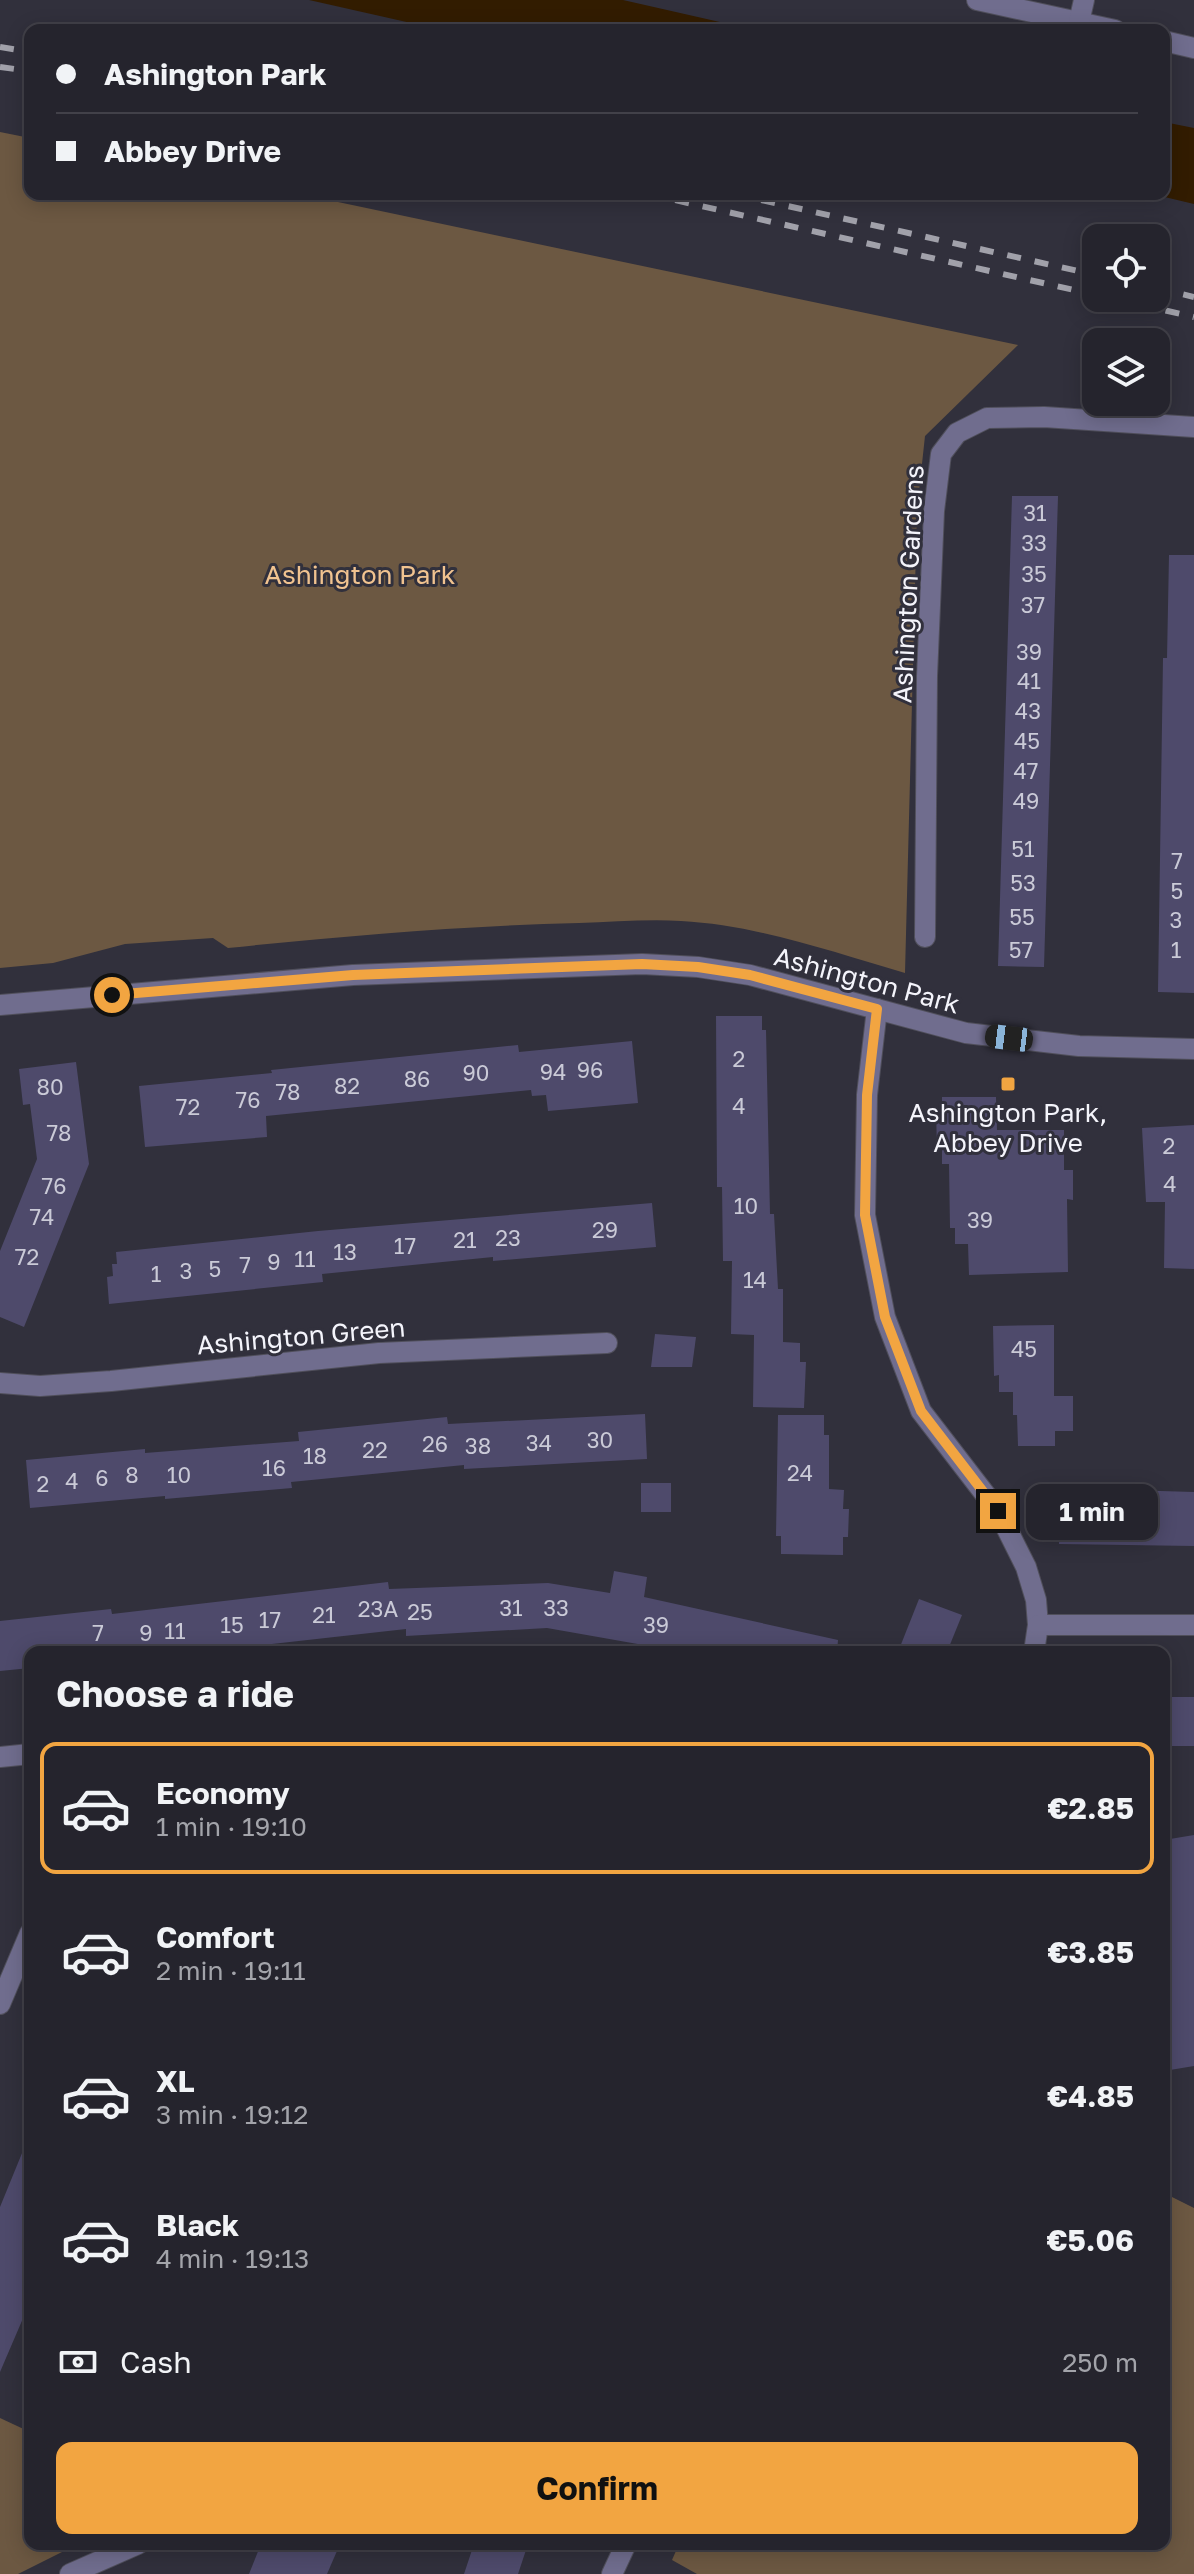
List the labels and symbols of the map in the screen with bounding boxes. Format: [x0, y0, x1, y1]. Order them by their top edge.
street label: Ashington Gardens [886, 464, 930, 704]
house number: 31 [1023, 499, 1047, 526]
house number: 33 [1021, 529, 1047, 556]
park label: Ashington Park [265, 559, 456, 590]
house number: 35 [1021, 560, 1047, 587]
house number: 37 [1021, 591, 1045, 618]
house number: 39 [1016, 638, 1042, 665]
house number: 41 [1017, 667, 1041, 694]
house number: 43 [1015, 697, 1041, 724]
house number: 45 [1014, 727, 1040, 754]
house number: 47 [1013, 757, 1039, 784]
house number: 49 [1013, 787, 1039, 814]
house number: 51 [1011, 835, 1035, 862]
house number: 7 [1171, 847, 1183, 874]
house number: 53 [1010, 869, 1036, 896]
house number: 5 [1171, 877, 1183, 904]
house number: 55 [1009, 903, 1035, 930]
house number: 3 [1170, 906, 1182, 933]
house number: 57 [1009, 936, 1033, 963]
house number: 1 [1171, 936, 1182, 963]
street label: Ashington Park [771, 940, 963, 1020]
route start [94, 977, 130, 1013]
car [984, 1023, 1034, 1053]
house number: 2 [733, 1045, 745, 1072]
house number: 96 [577, 1056, 603, 1083]
house number: 94 [540, 1058, 566, 1085]
house number: 90 [463, 1059, 489, 1086]
house number: 86 [404, 1065, 430, 1092]
house number: 82 [334, 1072, 360, 1099]
house number: 80 [36, 1073, 64, 1100]
marker: Ashington Park, Abbey Drive [999, 1075, 1017, 1093]
house number: 78 [275, 1078, 301, 1105]
house number: 76 [236, 1086, 260, 1113]
house number: 4 [732, 1092, 746, 1119]
house number: 72 [176, 1093, 200, 1120]
place label: Ashington Park, Abbey Drive [909, 1097, 1107, 1158]
house number: 78 [46, 1119, 72, 1146]
house number: 2 [1163, 1132, 1175, 1159]
house number: 4 [1163, 1170, 1177, 1197]
house number: 76 [42, 1172, 66, 1199]
house number: 10 [734, 1192, 758, 1219]
house number: 74 [29, 1203, 55, 1230]
house number: 39 [967, 1206, 993, 1233]
house number: 29 [592, 1216, 618, 1243]
house number: 23 [495, 1224, 521, 1251]
house number: 21 [453, 1226, 477, 1253]
house number: 17 [394, 1232, 416, 1259]
house number: 13 [333, 1238, 357, 1265]
house number: 72 [15, 1243, 39, 1270]
house number: 11 [294, 1245, 316, 1272]
house number: 9 [267, 1248, 281, 1275]
house number: 7 [239, 1251, 251, 1278]
house number: 5 [209, 1255, 221, 1282]
house number: 3 [180, 1257, 192, 1284]
house number: 1 [151, 1260, 162, 1287]
house number: 14 [743, 1266, 767, 1293]
street label: Ashington Green [196, 1311, 406, 1361]
house number: 45 [1011, 1335, 1037, 1362]
house number: 30 [587, 1426, 613, 1453]
house number: 34 [526, 1429, 552, 1456]
house number: 26 [422, 1430, 448, 1457]
house number: 38 [465, 1432, 491, 1459]
house number: 22 [362, 1436, 388, 1463]
house number: 18 [303, 1442, 327, 1469]
house number: 16 [262, 1454, 286, 1481]
house number: 24 [787, 1459, 813, 1486]
house number: 8 [125, 1461, 139, 1488]
house number: 10 [167, 1461, 191, 1488]
house number: 6 [95, 1464, 109, 1491]
house number: 4 [65, 1467, 79, 1494]
house number: 2 [37, 1470, 49, 1497]
callout: 1 min [1026, 1483, 1158, 1539]
route end [980, 1493, 1016, 1529]
house number: 31 [499, 1594, 523, 1621]
house number: 33 [543, 1594, 569, 1621]
house number: 23A [358, 1595, 398, 1622]
house number: 25 [407, 1598, 433, 1625]
house number: 21 [312, 1601, 336, 1628]
house number: 17 [259, 1606, 281, 1633]
house number: 15 [220, 1611, 244, 1638]
house number: 39 [643, 1611, 669, 1638]
house number: 11 [164, 1617, 186, 1644]
house number: 7 [92, 1619, 104, 1646]
house number: 9 [139, 1619, 153, 1646]

